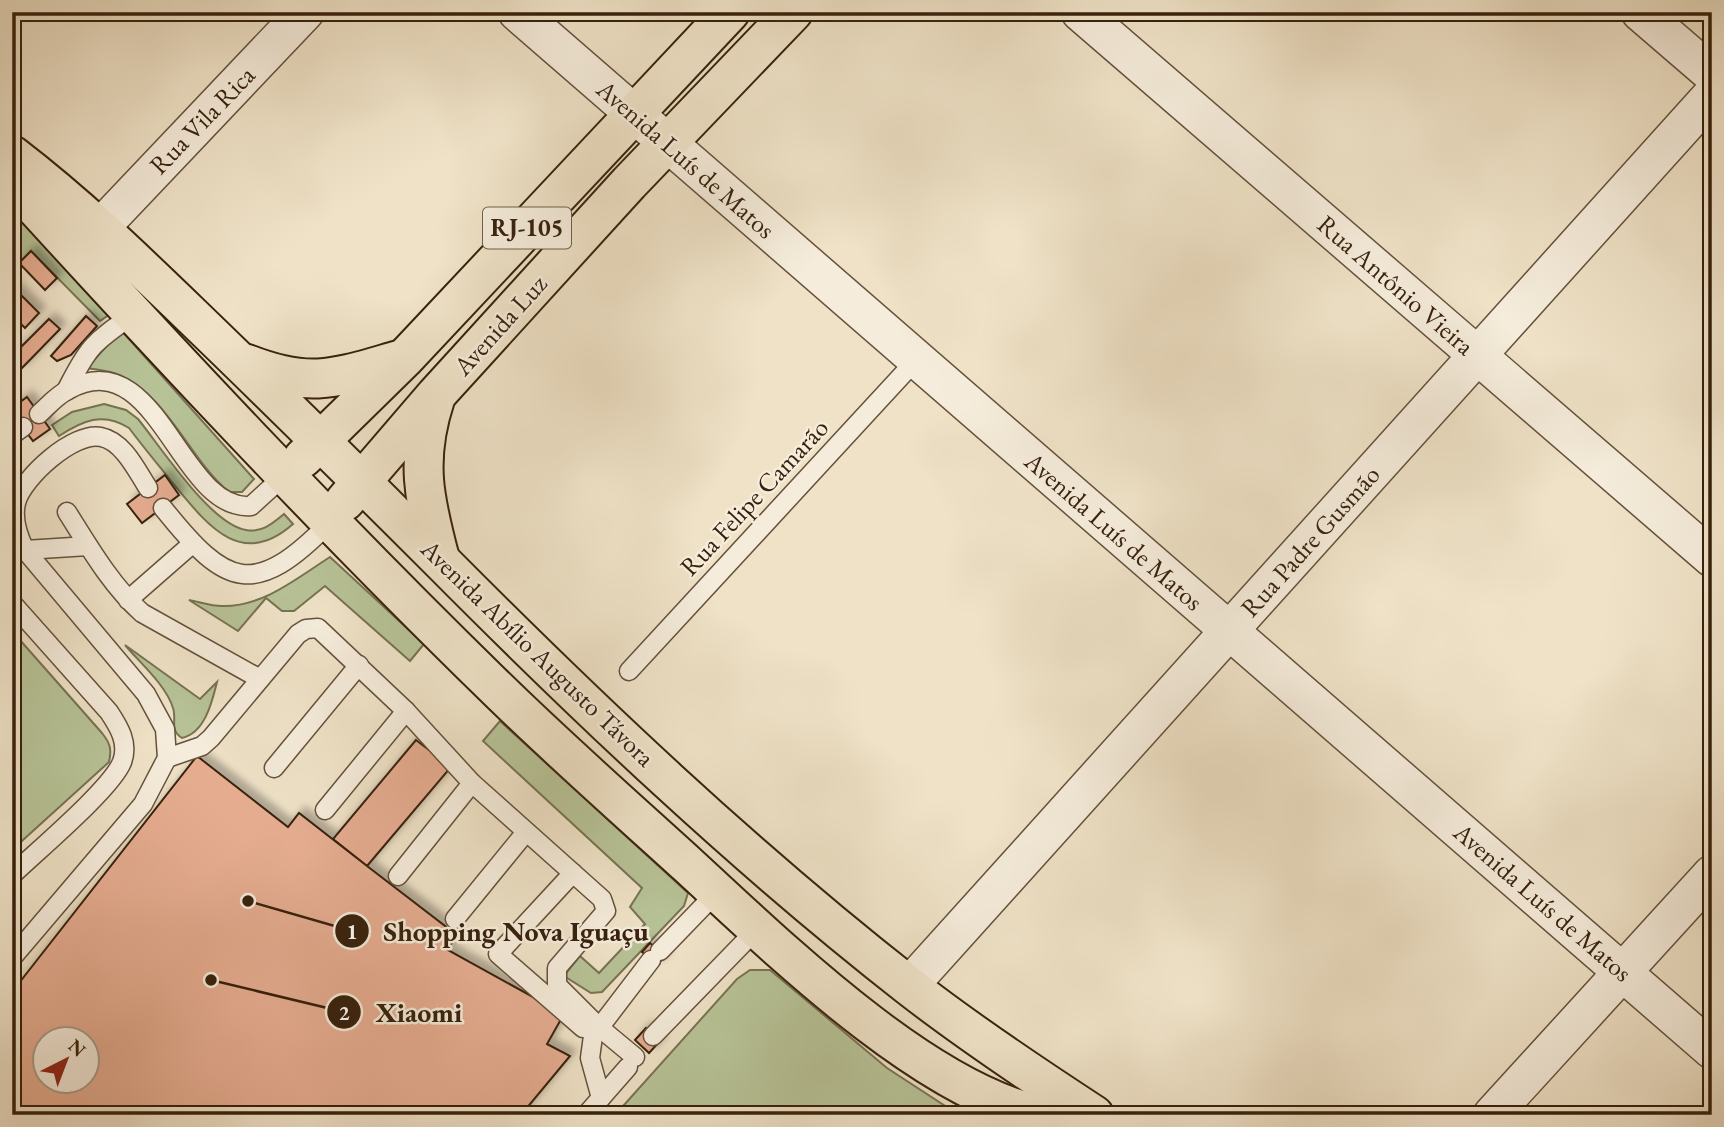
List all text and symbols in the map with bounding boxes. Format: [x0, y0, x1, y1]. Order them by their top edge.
street label: Rua Vila Rica [142, 58, 263, 182]
street label: Avenida Luís de Matos [589, 71, 782, 246]
street label: Rua Antônio Vieira [1310, 207, 1482, 363]
road number: RJ-105 [483, 208, 571, 248]
street label: Avenida Luz [445, 267, 554, 383]
street label: Rua Felipe Camarão [672, 411, 836, 583]
street label: Avenida Luís de Matos [1017, 443, 1210, 618]
street label: Rua Padre Gusmão [1233, 458, 1387, 624]
street label: Avenida Abílio Augusto Távora [413, 531, 663, 774]
street label: Avenida Luís de Matos [1446, 814, 1639, 989]
callout: Shopping Nova Iguaçu [334, 907, 663, 956]
text: Shopping Nova Iguaçu [383, 913, 649, 949]
text: 1 [346, 918, 358, 945]
callout: Xiaomi [327, 988, 476, 1037]
text: Xiaomi [375, 994, 462, 1030]
text: 2 [338, 999, 350, 1026]
north arrow [32, 1026, 102, 1096]
text: N [63, 1033, 92, 1063]

